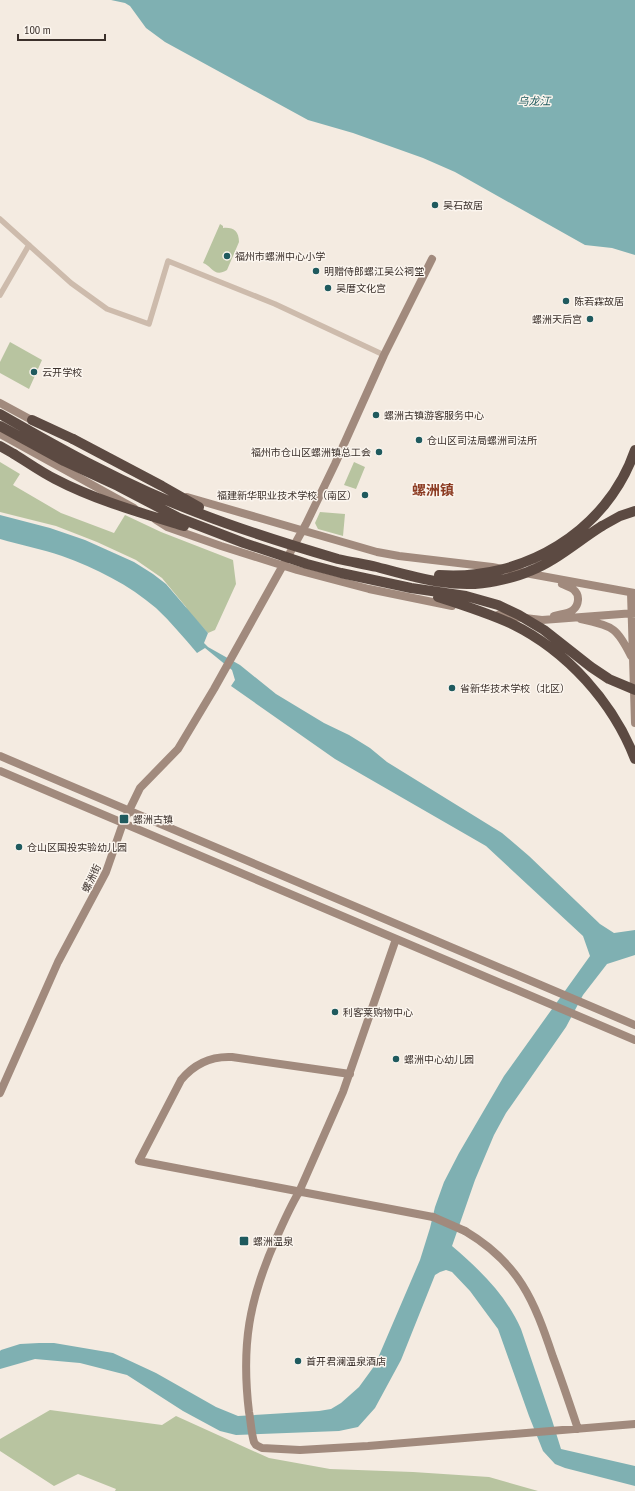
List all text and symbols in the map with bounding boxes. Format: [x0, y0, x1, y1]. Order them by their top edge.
scale bar [18, 16, 105, 42]
text: 100 m [24, 22, 51, 37]
water label: 乌龙江 [518, 94, 551, 108]
place label: 吴石故居 [443, 199, 483, 212]
marker: 吴石故居 [430, 200, 440, 210]
place label: 福州市螺洲中心小学 [235, 250, 325, 263]
marker: 福州市螺洲中心小学 [222, 251, 232, 261]
place label: 明赠侍郎螺江吴公祠堂 [324, 265, 424, 278]
marker: 明赠侍郎螺江吴公祠堂 [311, 266, 321, 276]
place label: 吴厝文化宫 [336, 282, 386, 295]
marker: 吴厝文化宫 [323, 283, 333, 293]
place label: 陈若霖故居 [574, 295, 624, 308]
marker: 陈若霖故居 [561, 296, 571, 306]
place label: 螺洲天后宫 [532, 313, 582, 326]
marker: 螺洲天后宫 [585, 314, 595, 324]
place label: 云开学校 [42, 366, 82, 379]
marker: 云开学校 [29, 367, 39, 377]
place label: 螺洲古镇游客服务中心 [384, 409, 484, 422]
marker: 螺洲古镇游客服务中心 [371, 410, 381, 420]
place label: 仓山区司法局螺洲司法所 [427, 434, 537, 447]
marker: 仓山区司法局螺洲司法所 [414, 435, 424, 445]
place label: 福州市仓山区螺洲镇总工会 [251, 446, 371, 459]
marker: 福州市仓山区螺洲镇总工会 [374, 447, 384, 457]
district label: 螺洲镇 [412, 481, 454, 499]
place label: 福建新华职业技术学校（南区） [217, 489, 357, 502]
marker: 福建新华职业技术学校（南区） [360, 490, 370, 500]
place label: 省新华技术学校（北区） [460, 682, 570, 695]
marker: 省新华技术学校（北区） [447, 683, 457, 693]
marker: 螺洲古镇 [118, 813, 130, 825]
place label: 螺洲古镇 [133, 813, 173, 826]
place label: 仓山区国投实验幼儿园 [27, 841, 127, 854]
marker: 仓山区国投实验幼儿园 [14, 842, 24, 852]
street label: 螺洲街 [79, 862, 104, 895]
place label: 利客莱购物中心 [343, 1006, 413, 1019]
marker: 利客莱购物中心 [330, 1007, 340, 1017]
place label: 螺洲中心幼儿园 [404, 1053, 474, 1066]
marker: 螺洲中心幼儿园 [391, 1054, 401, 1064]
marker: 螺洲温泉 [238, 1235, 250, 1247]
place label: 螺洲温泉 [253, 1235, 294, 1248]
place label: 首开君澜温泉酒店 [306, 1355, 386, 1368]
marker: 首开君澜温泉酒店 [293, 1356, 303, 1366]

